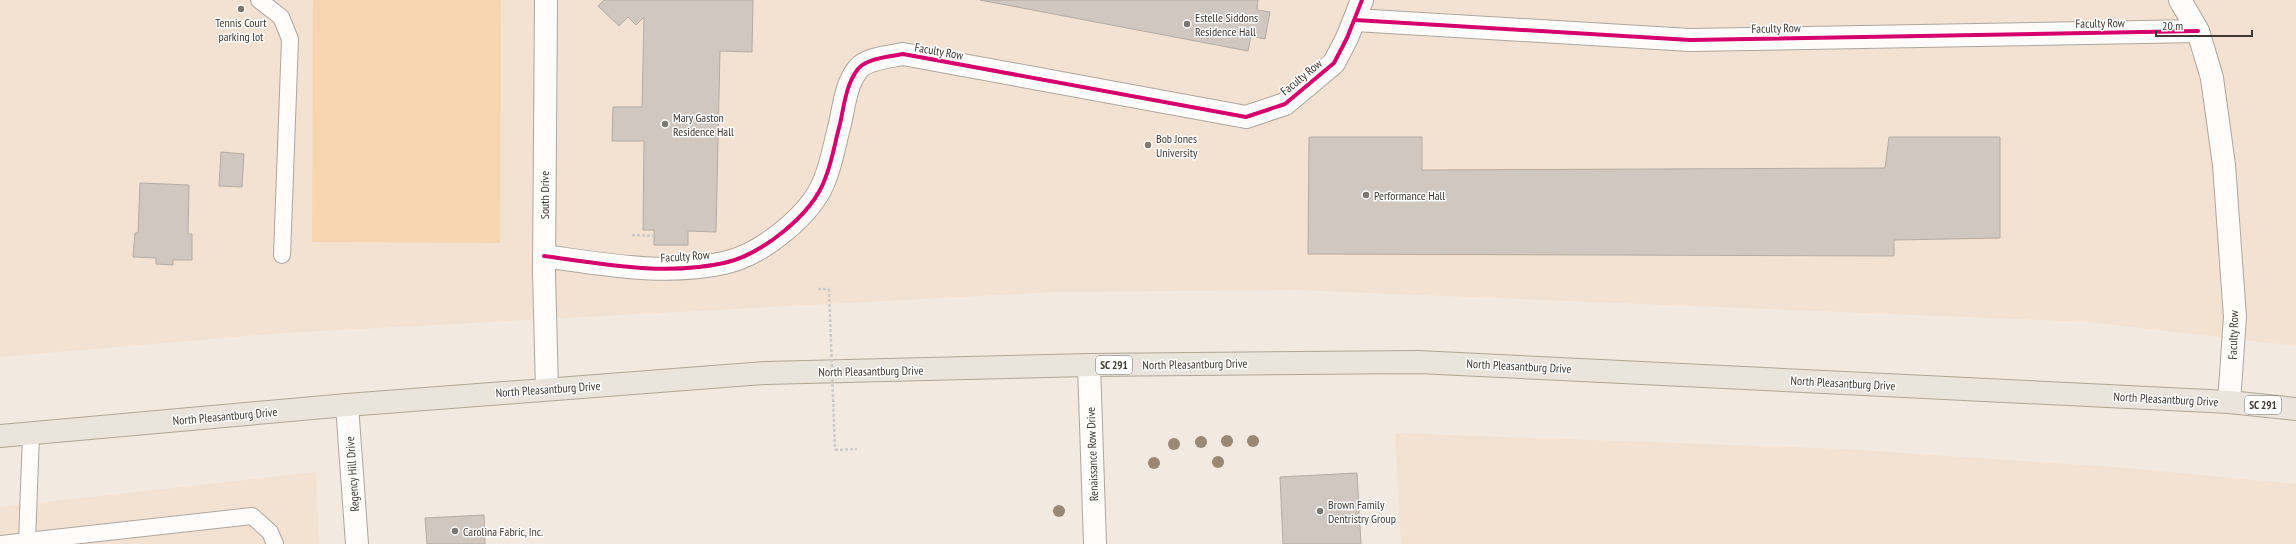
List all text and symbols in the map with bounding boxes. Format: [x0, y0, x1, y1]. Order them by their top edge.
marker: Tennis Court parking lot [236, 4, 246, 14]
place label: Estelle Siddons Residence Hall [1195, 10, 1258, 39]
scale bar [2156, 12, 2252, 38]
place label: Tennis Court parking lot [215, 15, 267, 44]
street label: Faculty Row [2075, 15, 2126, 31]
text: 20 m [2162, 18, 2183, 33]
marker: Estelle Siddons Residence Hall [1182, 19, 1192, 29]
street label: Faculty Row [1751, 20, 1802, 36]
street label: Faculty Row [913, 39, 966, 63]
street label: Faculty Row [1277, 55, 1326, 98]
place label: Mary Gaston Residence Hall [673, 110, 734, 139]
marker: Mary Gaston Residence Hall [660, 119, 670, 129]
place label: Bob Jones University [1156, 131, 1198, 160]
marker: Bob Jones University [1143, 140, 1153, 150]
street label: South Drive [537, 171, 552, 219]
place label: Performance Hall [1374, 188, 1445, 203]
marker: Performance Hall [1361, 190, 1371, 200]
street label: Faculty Row [660, 247, 711, 265]
street label: Faculty Row [2225, 309, 2241, 360]
road number: SC 291 [1096, 356, 1132, 374]
street label: North Pleasantburg Drive [1142, 356, 1248, 372]
street label: North Pleasantburg Drive [1466, 356, 1572, 376]
street label: North Pleasantburg Drive [818, 363, 924, 379]
street label: North Pleasantburg Drive [1790, 373, 1896, 393]
street label: North Pleasantburg Drive [495, 378, 601, 400]
street label: North Pleasantburg Drive [2113, 389, 2219, 409]
road number: SC 291 [2245, 396, 2281, 414]
street label: North Pleasantburg Drive [172, 404, 278, 428]
street label: Renaissance Row Drive [1083, 407, 1101, 501]
street label: Regency Hill Drive [342, 436, 362, 512]
place label: Brown Family Dentristry Group [1328, 497, 1396, 526]
marker: Brown Family Dentristry Group [1315, 506, 1325, 516]
place label: Carolina Fabric, Inc. [463, 524, 543, 539]
marker: Carolina Fabric, Inc. [450, 526, 460, 536]

